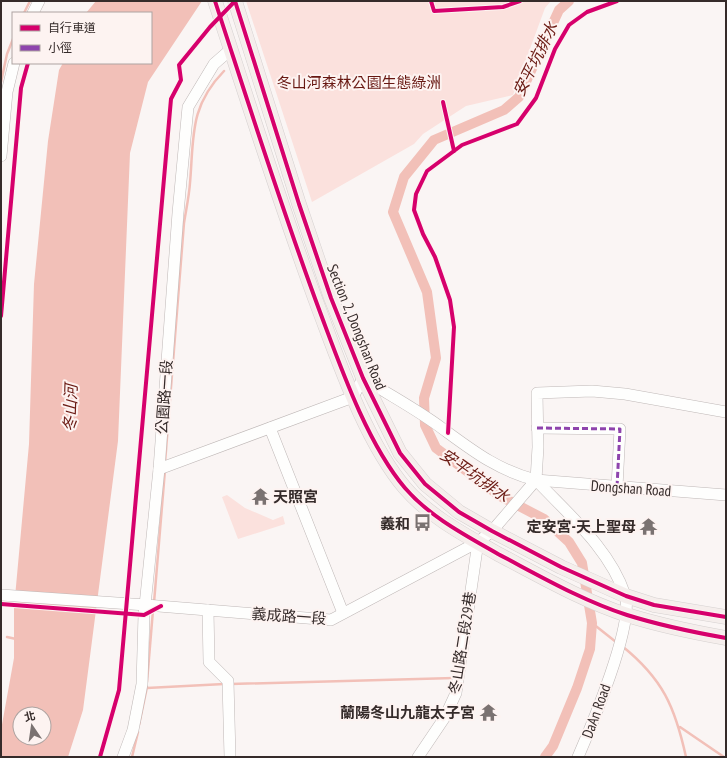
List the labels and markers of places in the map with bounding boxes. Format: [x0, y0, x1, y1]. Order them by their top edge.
temple icon: 天照宮 [250, 486, 270, 506]
place label: 天照宮 [273, 487, 318, 506]
bus stop icon: 義和 [413, 513, 433, 533]
place label: 義和 [380, 514, 410, 533]
temple icon: 定安宮-天上聖母 [639, 516, 659, 536]
place label: 定安宮-天上聖母 [527, 517, 636, 536]
temple icon: 蘭陽冬山九龍太子宮 [478, 702, 498, 722]
place label: 蘭陽冬山九龍太子宮 [340, 703, 475, 722]

